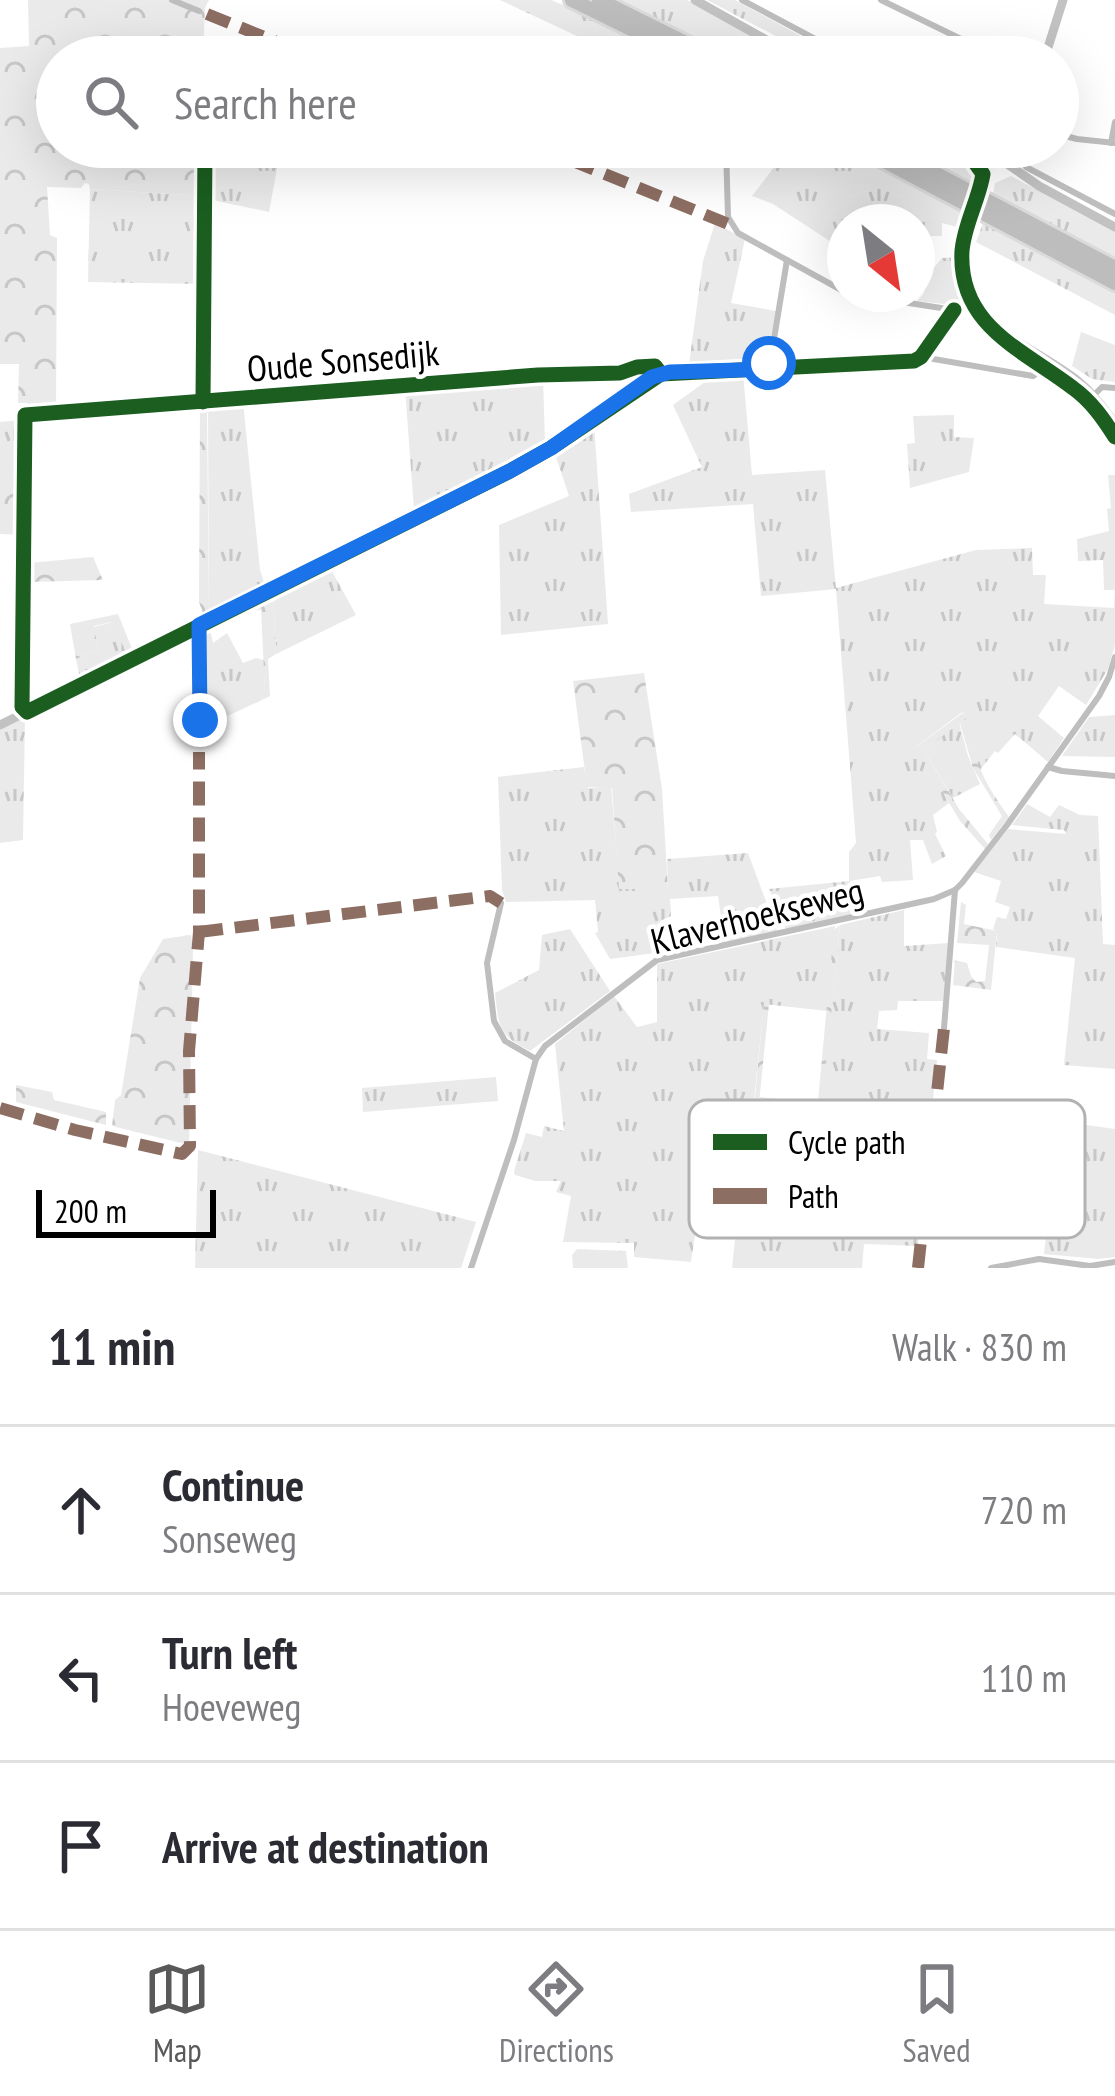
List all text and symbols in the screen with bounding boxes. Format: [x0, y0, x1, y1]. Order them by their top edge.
search box [36, 36, 1079, 168]
icon: search [78, 69, 144, 135]
text: Search here [174, 73, 357, 131]
north arrow [827, 204, 935, 312]
street label: Oude Sonsedijk [245, 328, 441, 392]
route start [742, 336, 796, 390]
route end [173, 693, 227, 747]
street label: Klaverhoekseweg [646, 866, 868, 964]
legend [689, 1100, 1085, 1238]
text: Cycle path [788, 1120, 906, 1163]
text: Path [788, 1174, 839, 1217]
scale bar [36, 1184, 216, 1237]
text: 200 m [54, 1189, 127, 1232]
text: 11 min [48, 1313, 175, 1379]
text: Walk · 830 m [892, 1321, 1067, 1372]
text: Continue [162, 1455, 304, 1513]
icon: ahead [48, 1477, 114, 1543]
text: 720 m [981, 1484, 1067, 1535]
text: Sonseweg [162, 1513, 297, 1564]
text: Turn left [162, 1623, 297, 1681]
icon: left [48, 1645, 114, 1711]
text: 110 m [981, 1652, 1067, 1703]
text: Hoeveweg [162, 1681, 301, 1732]
icon: arrive [48, 1813, 114, 1879]
text: Arrive at destination [162, 1817, 489, 1875]
tab: Map [144, 1956, 210, 2071]
tab: Directions [499, 1956, 614, 2071]
tab: Saved [903, 1956, 971, 2071]

